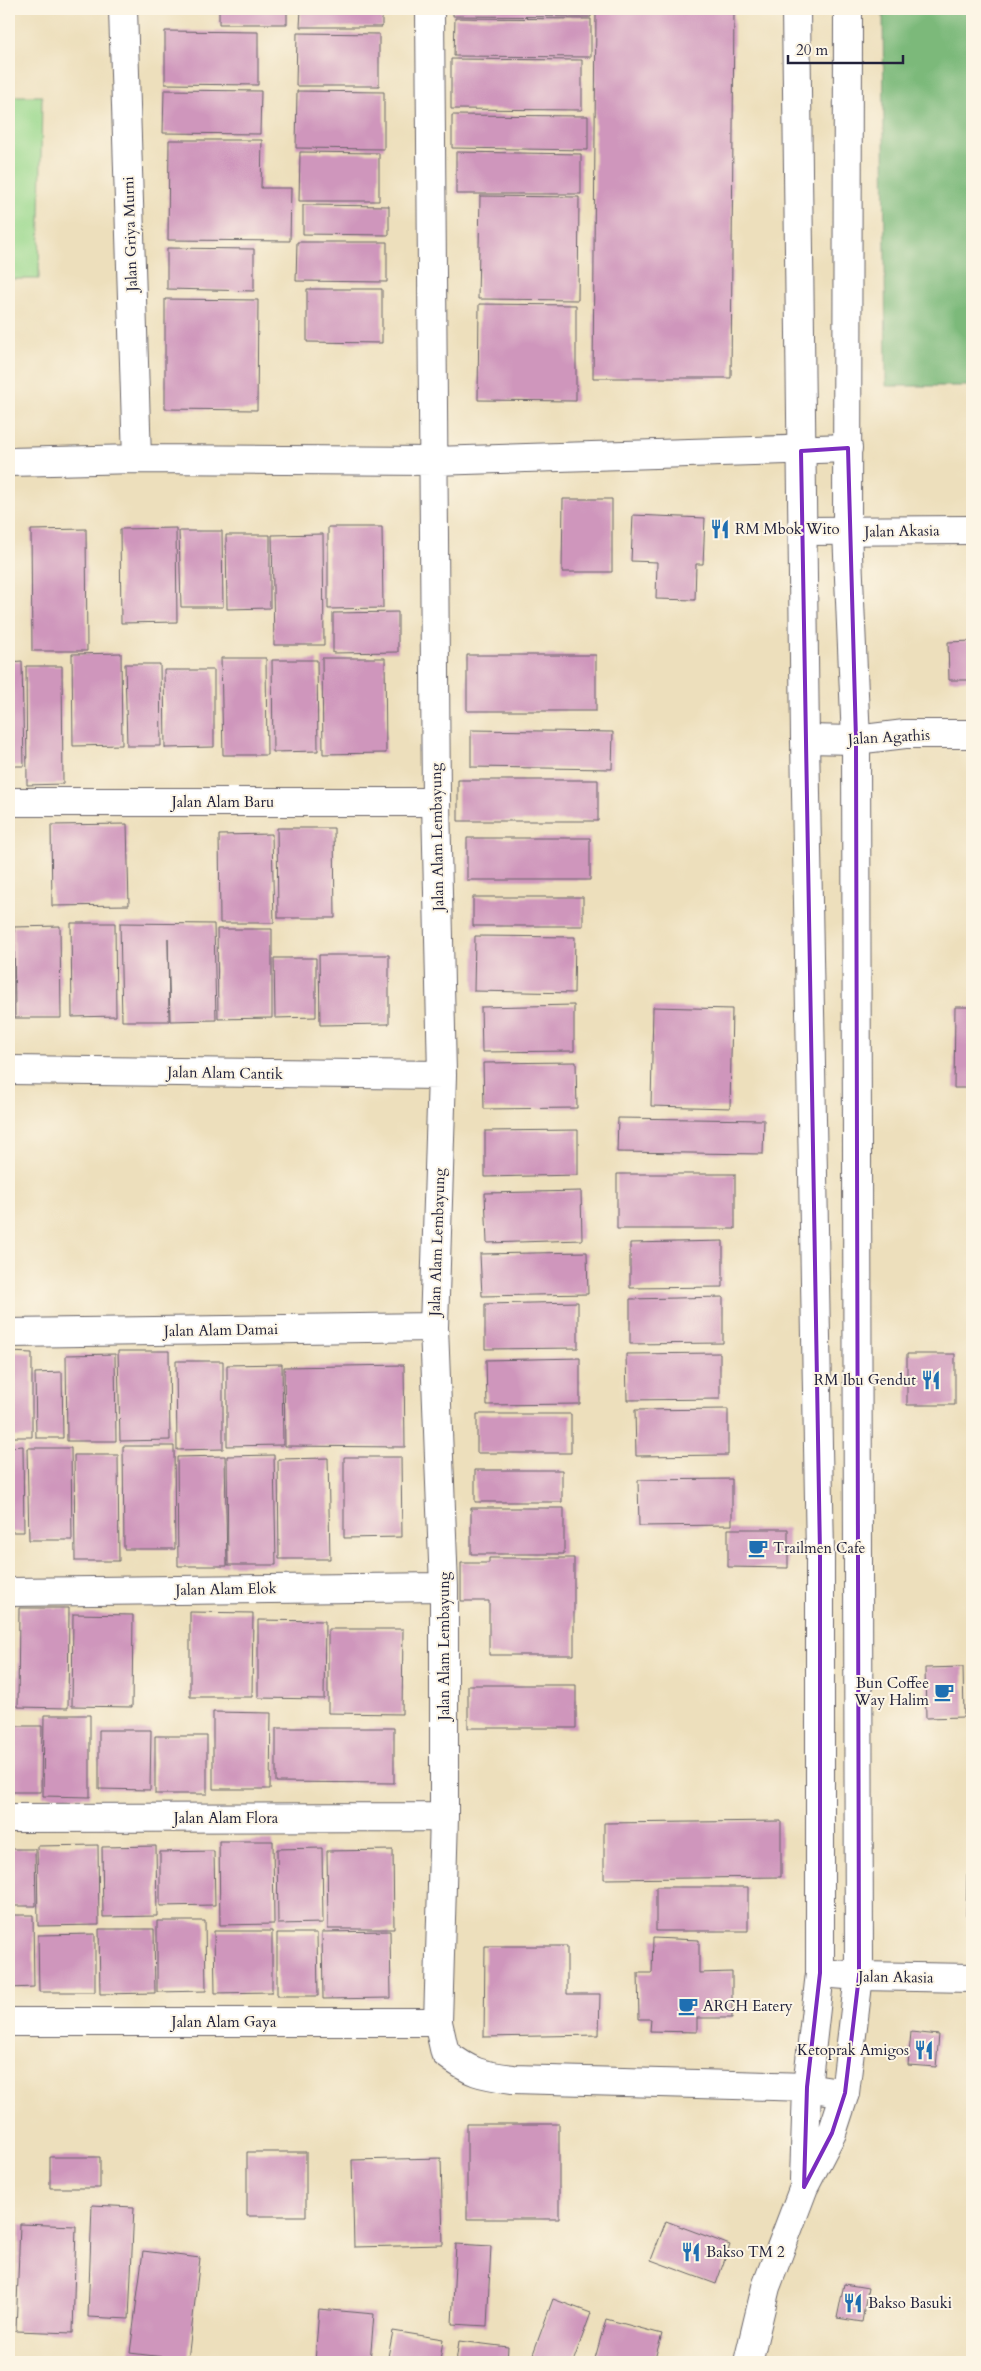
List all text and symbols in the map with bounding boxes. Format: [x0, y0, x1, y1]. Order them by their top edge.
scale bar [788, 32, 904, 64]
text: 20 m [796, 40, 828, 60]
street label: Jalan Griya Murni [118, 176, 142, 294]
restaurant icon: RM Mbok Wito [709, 518, 731, 540]
place label: RM Mbok Wito [735, 519, 840, 539]
street label: Jalan Akasia [862, 520, 940, 542]
street label: Jalan Agathis [845, 725, 931, 749]
street label: Jalan Alam Lembayung [426, 762, 448, 913]
street label: Jalan Alam Baru [170, 792, 274, 812]
street label: Jalan Alam Cantik [165, 1062, 283, 1084]
street label: Jalan Alam Lembayung [424, 1167, 450, 1318]
street label: Jalan Alam Damai [162, 1319, 278, 1341]
restaurant icon: RM Ibu Gendut [920, 1369, 942, 1391]
place label: RM Ibu Gendut [814, 1370, 916, 1390]
cafe icon: Trailmen Cafe [747, 1537, 769, 1559]
place label: Trailmen Cafe [773, 1538, 866, 1558]
street label: Jalan Alam Lembayung [434, 1571, 454, 1722]
street label: Jalan Alam Elok [173, 1578, 277, 1600]
place label: Bun Coffee Way Halim [853, 1673, 929, 1710]
cafe icon: Bun Coffee Way Halim [933, 1681, 955, 1703]
street label: Jalan Alam Flora [172, 1808, 279, 1828]
street label: Jalan Akasia [856, 1966, 934, 1988]
cafe icon: ARCH Eatery [677, 1995, 699, 2017]
place label: ARCH Eatery [703, 1996, 793, 2016]
street label: Jalan Alam Gaya [170, 2012, 277, 2032]
restaurant icon: Ketoprak Amigos [913, 2039, 935, 2061]
place label: Ketoprak Amigos [797, 2040, 909, 2060]
restaurant icon: Bakso TM 2 [680, 2241, 702, 2263]
place label: Bakso TM 2 [706, 2242, 785, 2262]
restaurant icon: Bakso Basuki [842, 2292, 864, 2314]
place label: Bakso Basuki [868, 2293, 952, 2313]

